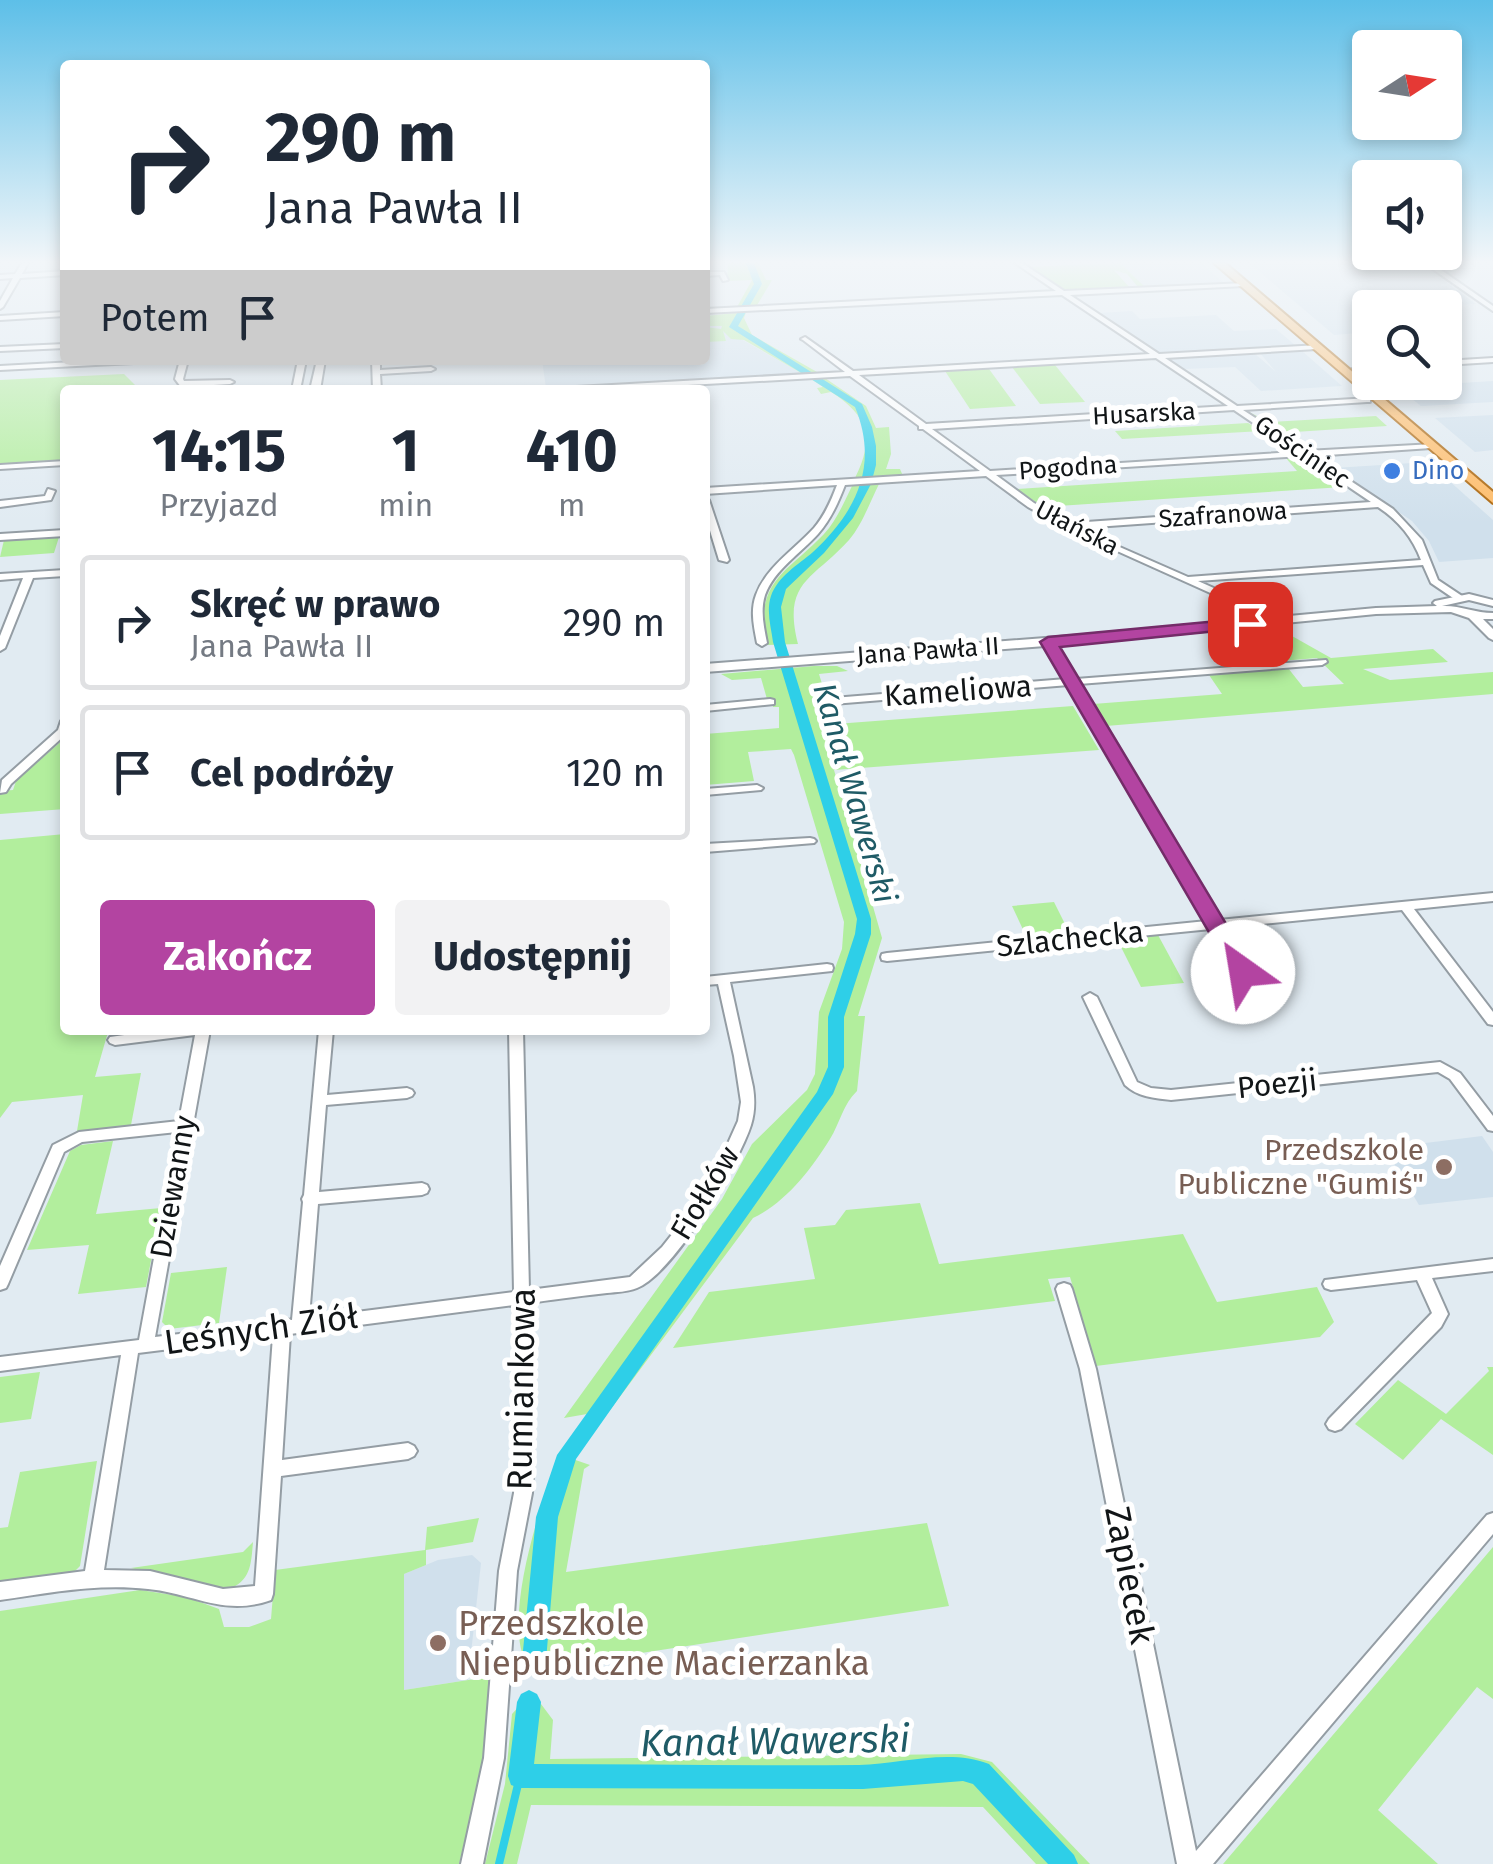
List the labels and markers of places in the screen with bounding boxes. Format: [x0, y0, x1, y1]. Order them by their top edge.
place label: Dino [1412, 456, 1464, 486]
marker: Dino [1381, 460, 1403, 482]
pin [1208, 582, 1293, 667]
place label: Przedszkole Publiczne "Gumiś" [1177, 1132, 1424, 1202]
marker: Przedszkole Publiczne "Gumiś" [1433, 1156, 1455, 1178]
place label: Przedszkole Niepubliczne Macierzanka [458, 1602, 870, 1684]
marker: Przedszkole Niepubliczne Macierzanka [427, 1632, 449, 1654]

